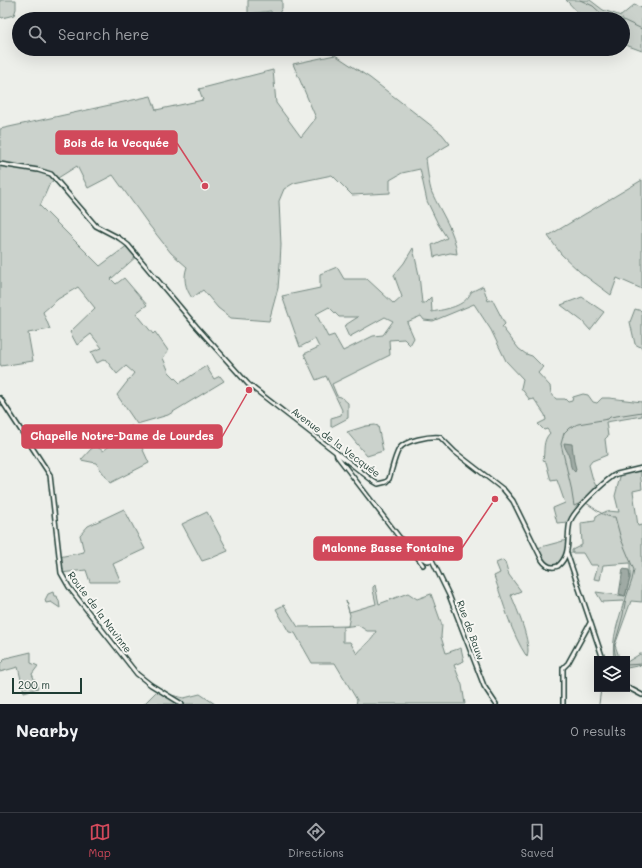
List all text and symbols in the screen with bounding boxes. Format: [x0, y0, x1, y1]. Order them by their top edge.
search box [12, 12, 630, 56]
icon: search [26, 23, 48, 45]
text: Search here [58, 24, 149, 44]
callout: Bois de la Vecquée [56, 131, 177, 154]
text: Bois de la Vecquée [63, 135, 169, 150]
street label: Avenue de la Vecquée [289, 404, 383, 480]
callout: Chapelle Notre-Dame de Lourdes [22, 425, 222, 448]
text: Chapelle Notre-Dame de Lourdes [30, 428, 214, 443]
callout: Malonne Basse Fontaine [314, 537, 462, 560]
text: Malonne Basse Fontaine [322, 540, 455, 555]
street label: Route de la Navinne [65, 568, 135, 656]
street label: Rue de Bauw [454, 598, 488, 662]
map controls [594, 656, 630, 692]
button: layers [594, 656, 630, 692]
scale bar [12, 676, 82, 695]
text: 200 m [18, 677, 50, 692]
text: Nearby [16, 719, 78, 741]
text: 0 results [571, 722, 626, 739]
tab: Map [89, 821, 111, 860]
tab: Directions [288, 821, 344, 860]
tab: Saved [521, 821, 553, 860]

